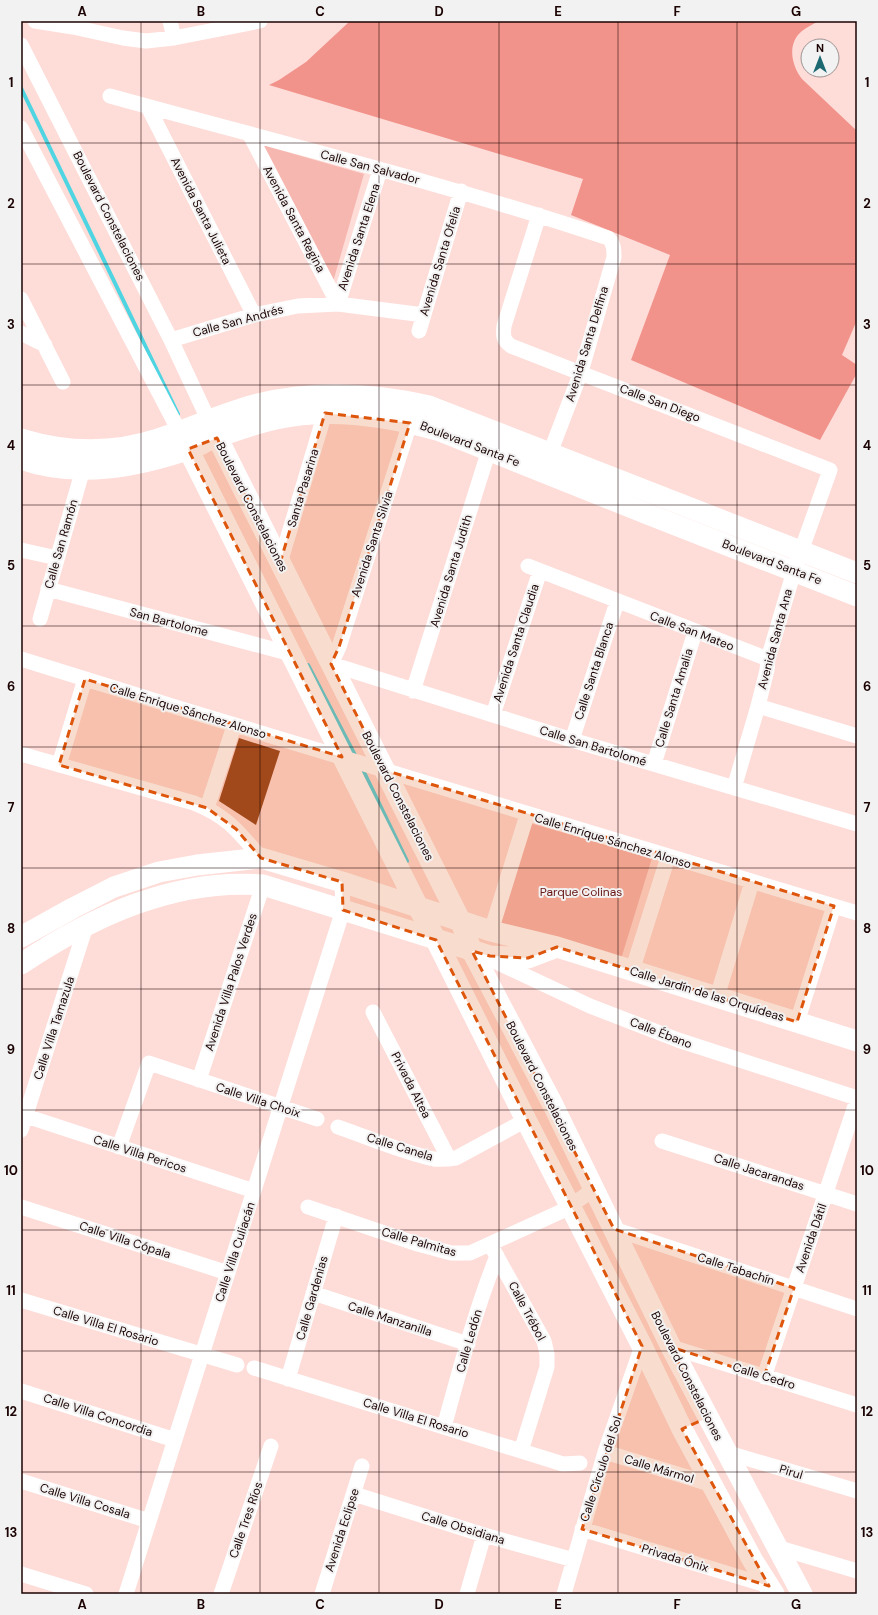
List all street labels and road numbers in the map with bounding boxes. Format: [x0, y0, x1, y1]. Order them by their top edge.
street label: Calle San Salvador [319, 146, 422, 188]
street label: Boulevard Constelaciones [69, 148, 149, 284]
street label: Avenida Santa Julieta [167, 155, 235, 267]
street label: Avenida Santa Regina [259, 163, 329, 275]
street label: Avenida Santa Elena [334, 181, 384, 293]
street label: Avenida Santa Ofelia [416, 204, 464, 318]
street label: Avenida Santa Delfina [562, 284, 612, 404]
street label: Calle San Andrés [191, 301, 285, 341]
street label: Calle San Diego [617, 380, 703, 426]
street label: Boulevard Santa Fe [418, 418, 522, 470]
street label: Boulevard Constelaciones [212, 439, 292, 575]
street label: Santa Pasarina [283, 447, 323, 529]
street label: Avenida Santa Silvia [347, 489, 397, 599]
street label: Calle San Ramón [41, 497, 81, 591]
street label: Avenida Santa Judith [426, 513, 476, 629]
street label: Boulevard Santa Fe [720, 536, 824, 588]
street label: Avenida Santa Claudia [489, 582, 543, 704]
street label: Avenida Santa Ana [754, 587, 796, 691]
street label: San Bartolome [128, 604, 210, 640]
street label: Calle San Mateo [648, 608, 736, 654]
street label: Calle Santa Blanca [571, 620, 617, 722]
street label: Calle Santa Amalia [651, 647, 697, 749]
street label: Calle Enrique Sánchez Alonso [108, 679, 268, 743]
street label: Calle San Bartolomé [537, 722, 649, 770]
street label: Boulevard Constelaciones [358, 728, 438, 864]
street label: Calle Enrique Sánchez Alonso [533, 809, 693, 873]
street label: Avenida Villa Palos Verdes [201, 911, 261, 1053]
street label: Calle Jardín de las Orquídeas [628, 963, 786, 1025]
street label: Calle Villa Tamazula [30, 974, 78, 1082]
street label: Calle Ébano [628, 1014, 694, 1052]
street label: Boulevard Constelaciones [502, 1018, 582, 1154]
street label: Privada Altea [387, 1049, 435, 1121]
street label: Calle Villa Choix [214, 1079, 302, 1121]
street label: Calle Canela [365, 1129, 435, 1165]
street label: Calle Villa Pericos [91, 1131, 189, 1177]
street label: Calle Jacarandas [712, 1150, 806, 1194]
street label: Calle Villa Culiacán [211, 1200, 259, 1304]
street label: Avenida Dátil [792, 1201, 830, 1275]
street label: Calle Villa Cópala [77, 1218, 173, 1262]
street label: Calle Palmitas [380, 1224, 458, 1260]
street label: Calle Tabachín [695, 1249, 777, 1289]
street label: Calle Gardenias [292, 1254, 332, 1342]
street label: Calle Trébol [505, 1279, 549, 1343]
street label: Calle Manzanilla [346, 1298, 434, 1340]
street label: Calle Villa El Rosario [51, 1302, 161, 1350]
street label: Calle Ledón [452, 1307, 486, 1374]
street label: Boulevard Constelaciones [647, 1308, 727, 1444]
street label: Calle Cedro [731, 1359, 797, 1393]
street label: Calle Villa Concordia [41, 1390, 155, 1440]
street label: Calle Villa El Rosario [361, 1394, 471, 1442]
street label: Calle Círculo del Sol [576, 1414, 626, 1524]
street label: Calle Mármol [622, 1451, 696, 1487]
street label: Pirul [777, 1461, 805, 1483]
street label: Calle Villa Cosala [38, 1480, 132, 1522]
street label: Calle Tres Ríos [225, 1480, 267, 1560]
street label: Avenida Eclipse [321, 1486, 363, 1574]
street label: Calle Obsidiana [419, 1508, 507, 1548]
street label: Privada Ónix [640, 1540, 710, 1576]

